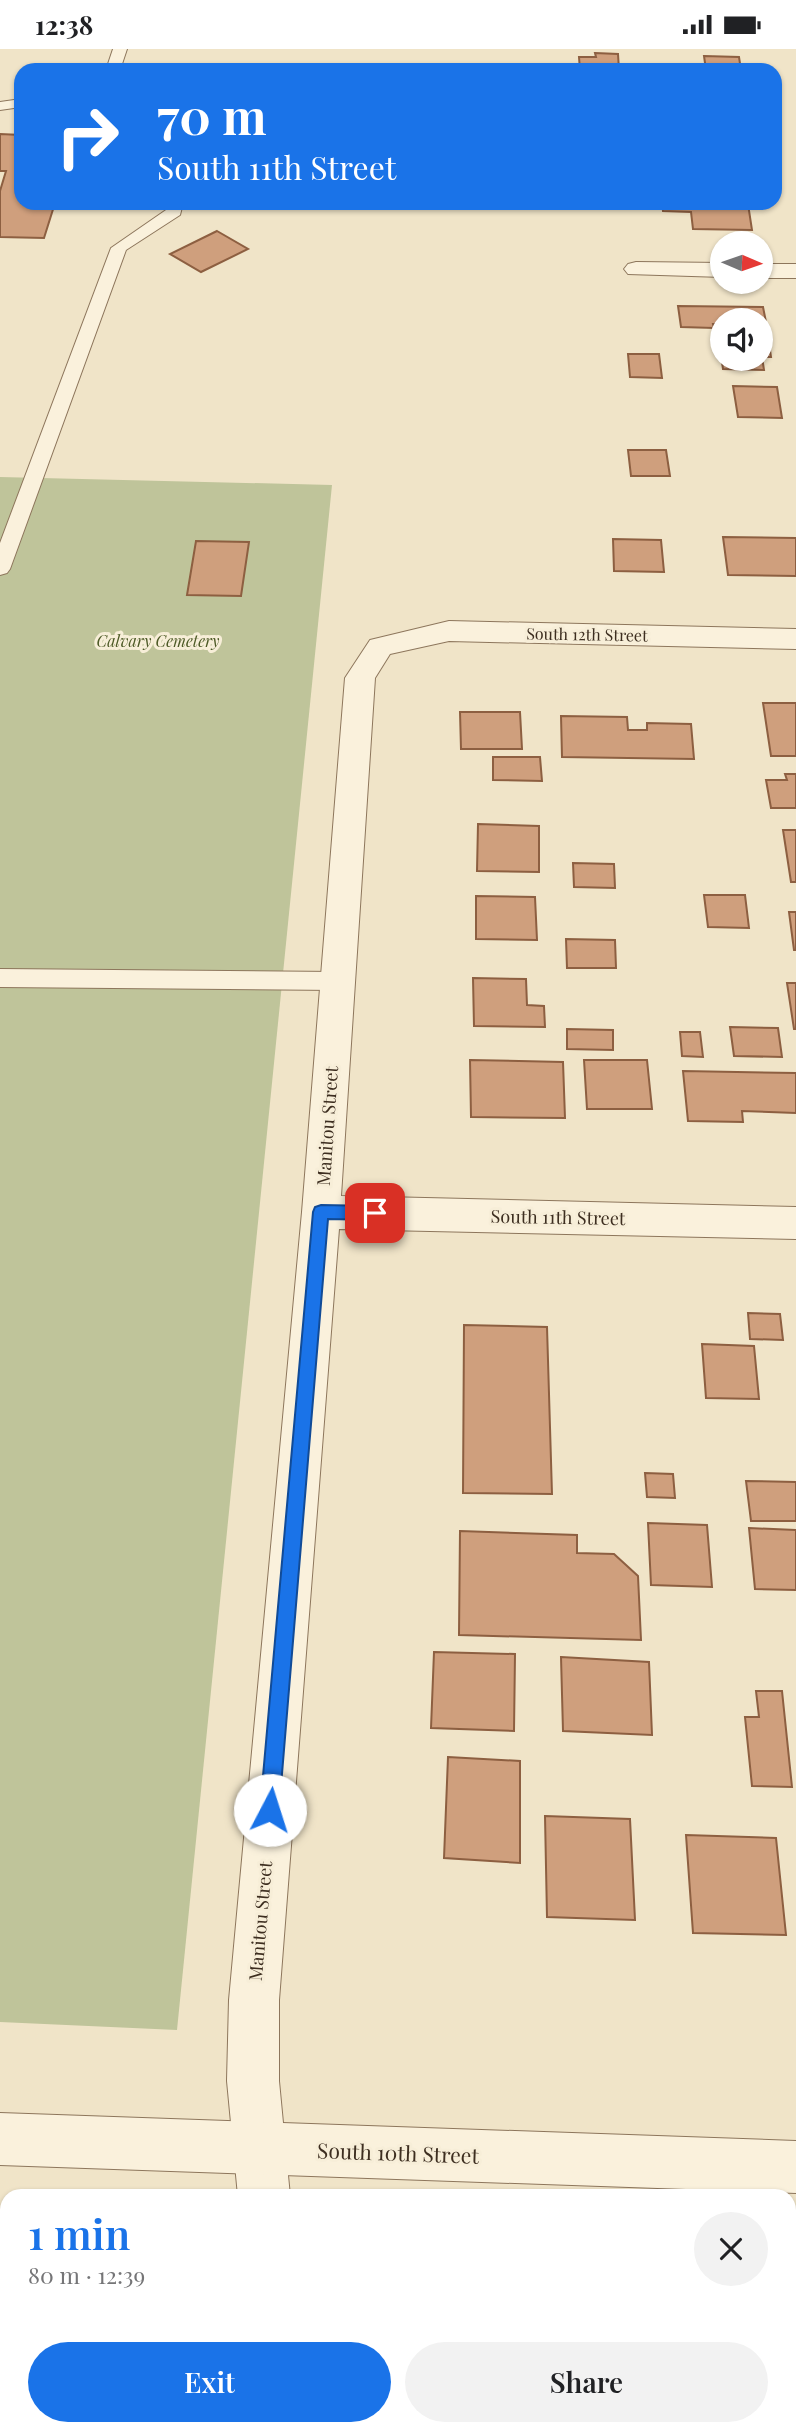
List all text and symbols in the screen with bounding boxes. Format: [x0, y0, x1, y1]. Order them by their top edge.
text: 12:38 [35, 7, 93, 42]
text: 70 m [157, 82, 267, 147]
icon: right [42, 91, 133, 182]
text: South 11th Street [157, 145, 396, 188]
north arrow [710, 231, 774, 294]
map controls [710, 231, 773, 371]
button: sound [710, 308, 773, 371]
street label: South 12th Street [526, 622, 648, 646]
park label: Calvary Cemetery [96, 630, 220, 651]
street label: Manitou Street [311, 1065, 343, 1187]
pin [345, 1183, 405, 1243]
icon: arrive [356, 1194, 394, 1232]
street label: South 11th Street [491, 1204, 626, 1230]
position arrow [233, 1773, 307, 1847]
street label: Manitou Street [243, 1860, 277, 1982]
street label: South 10th Street [317, 2135, 480, 2169]
text: 1 min [28, 2205, 130, 2261]
button: close [694, 2212, 768, 2286]
text: 80 m · 12:39 [28, 2259, 145, 2290]
button: Exit [28, 2342, 391, 2422]
button: Share [405, 2342, 768, 2422]

